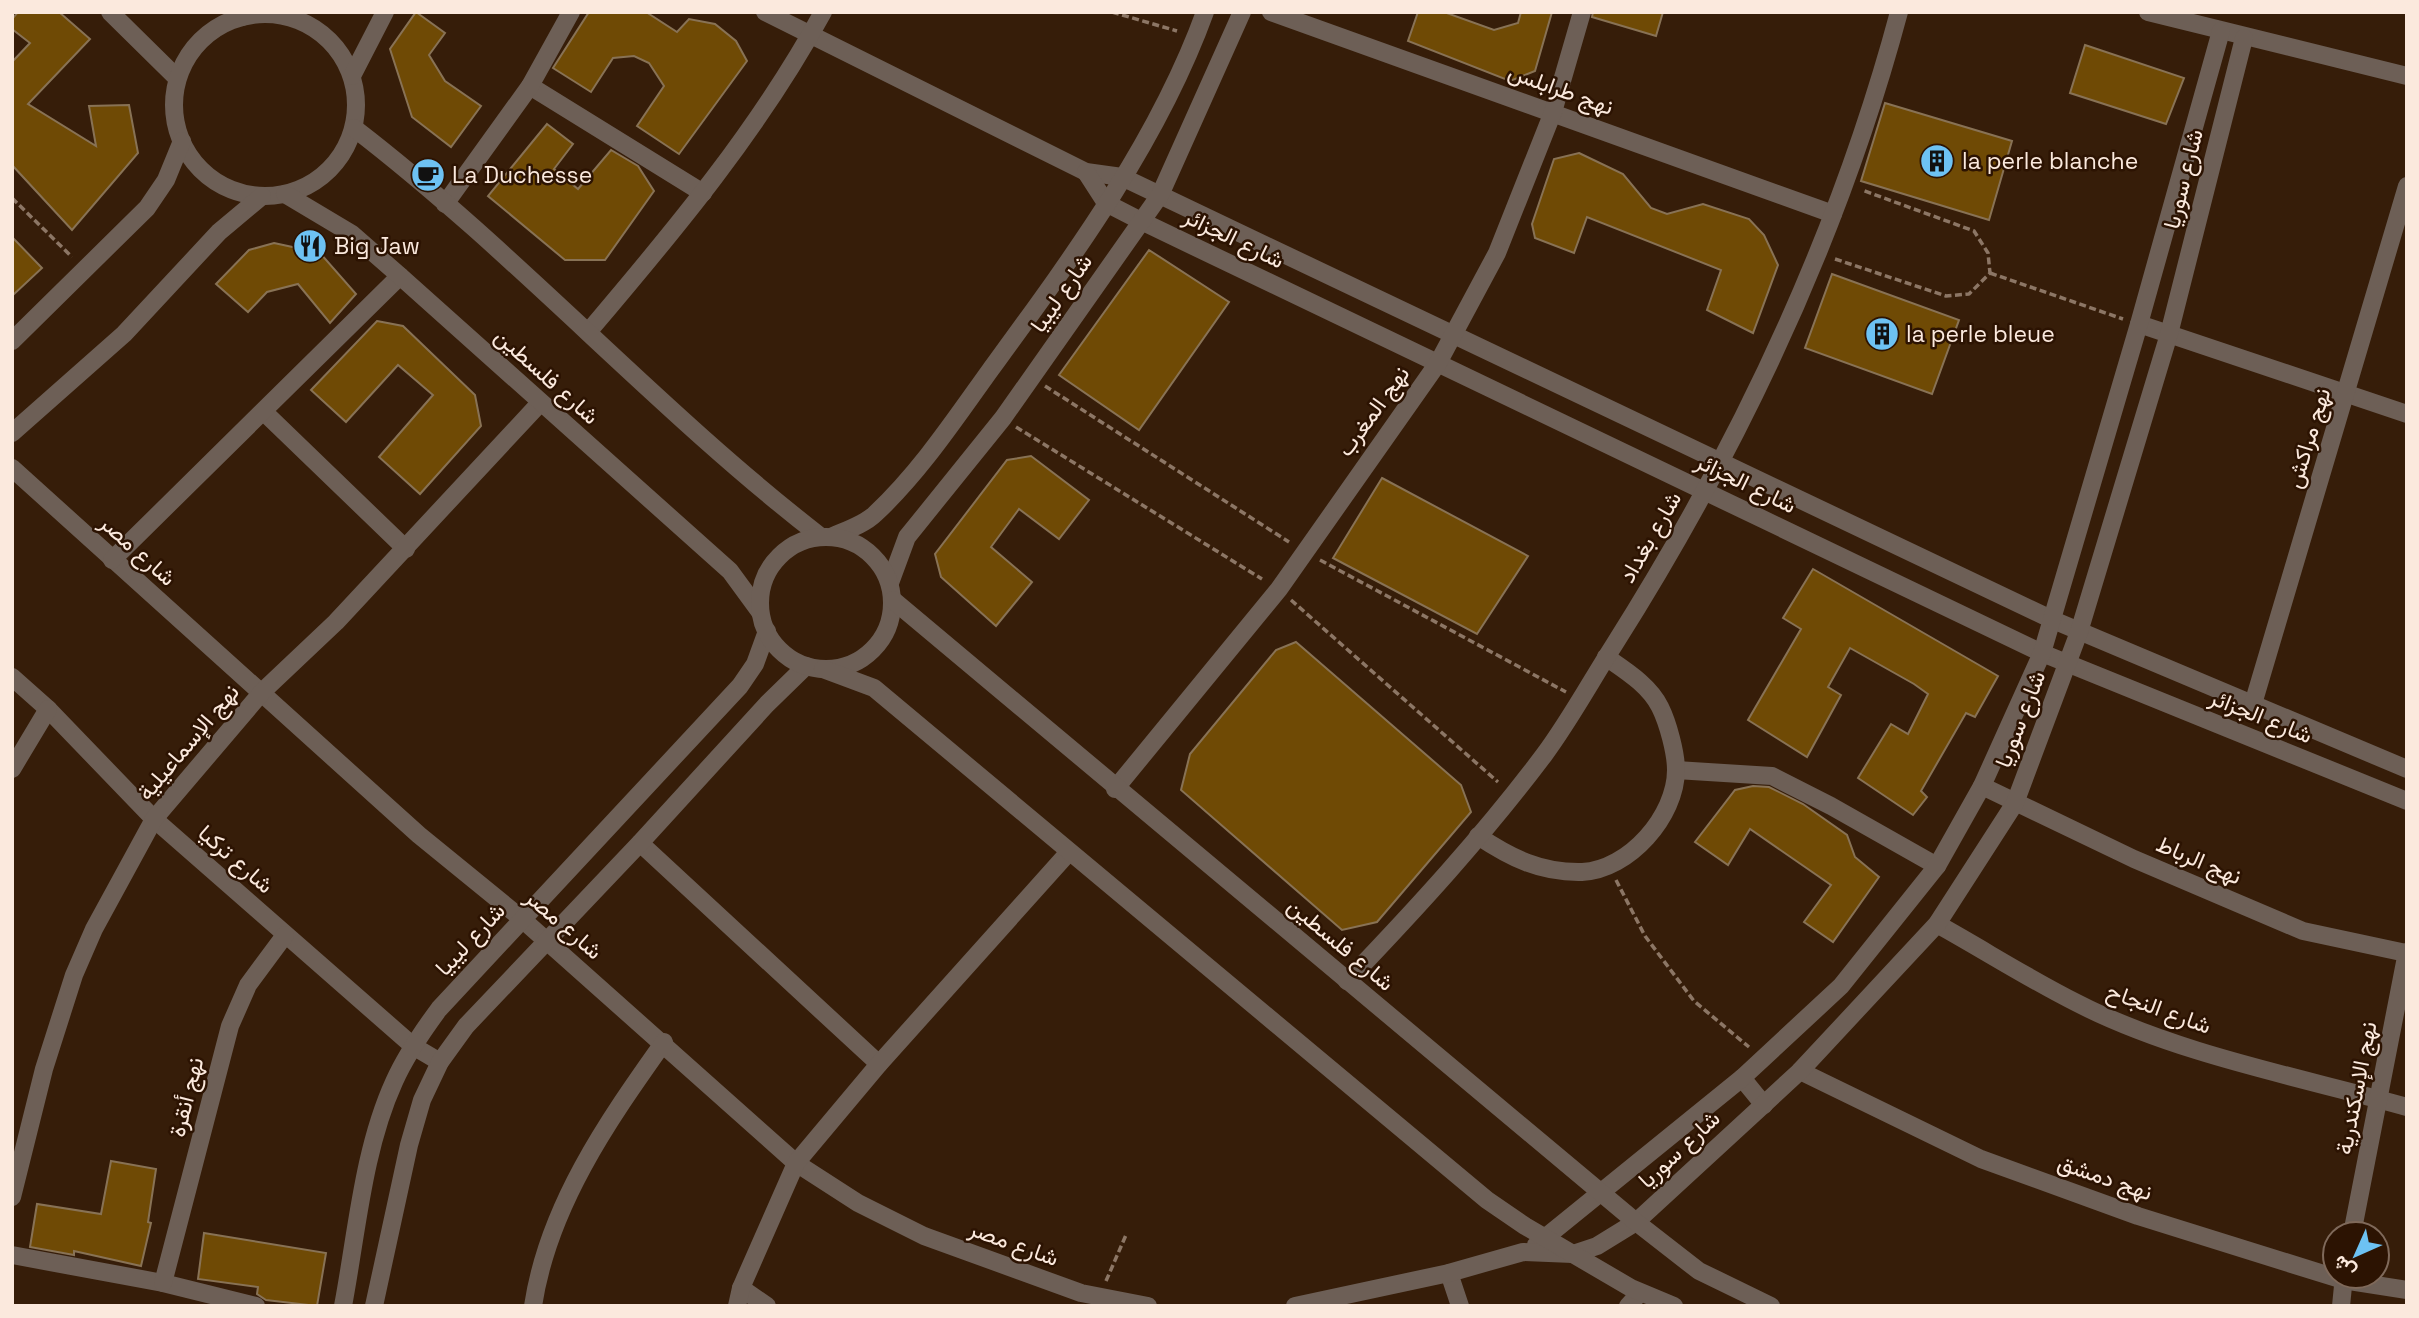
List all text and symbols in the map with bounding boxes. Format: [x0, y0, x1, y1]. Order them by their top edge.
street label: نهج طرابلس [1504, 56, 1618, 123]
street label: شارع سوريا [2156, 126, 2211, 232]
building icon: la perle blanche [1918, 142, 1956, 180]
place label: la perle blanche [1962, 146, 2138, 176]
cafe icon: La Duchesse [409, 156, 447, 194]
place label: La Duchesse [452, 160, 592, 190]
street label: شارع الجزائر [1177, 200, 1289, 276]
restaurant icon: Big Jaw [291, 227, 329, 265]
place label: Big Jaw [334, 231, 420, 261]
street label: شارع ليبيا [1023, 248, 1100, 339]
building icon: la perle bleue [1863, 315, 1901, 353]
place label: la perle bleue [1906, 319, 2055, 349]
street label: شارع فلسطين [488, 321, 606, 432]
street label: نهج المغرب [1330, 360, 1417, 463]
street label: نهج مراكش [2279, 384, 2338, 492]
street label: شارع الجزائر [1689, 445, 1801, 521]
street label: شارع بغداد [1612, 486, 1689, 589]
street label: شارع مصر [92, 507, 183, 593]
street label: شارع سوريا [1988, 666, 2053, 772]
street label: نهج الإسماعيلية [130, 677, 246, 807]
street label: شارع الجزائر [2204, 681, 2317, 751]
street label: شارع تركيا [191, 818, 280, 901]
street label: نهج الرباط [2151, 829, 2246, 892]
street label: شارع مصر [518, 881, 609, 967]
street label: شارع فلسطين [1281, 891, 1401, 998]
street label: شارع ليبيا [429, 896, 512, 983]
street label: شارع النجاح [2102, 975, 2215, 1042]
street label: نهج الإسكندرية [2328, 1019, 2385, 1157]
street label: نهج أنقرة [162, 1054, 211, 1140]
street label: شارع سوريا [1632, 1103, 1727, 1195]
street label: نهج دمشق [2053, 1147, 2156, 1208]
street label: شارع مصر [964, 1213, 1063, 1274]
north arrow [2321, 1220, 2391, 1290]
text: ش [2327, 1250, 2361, 1284]

